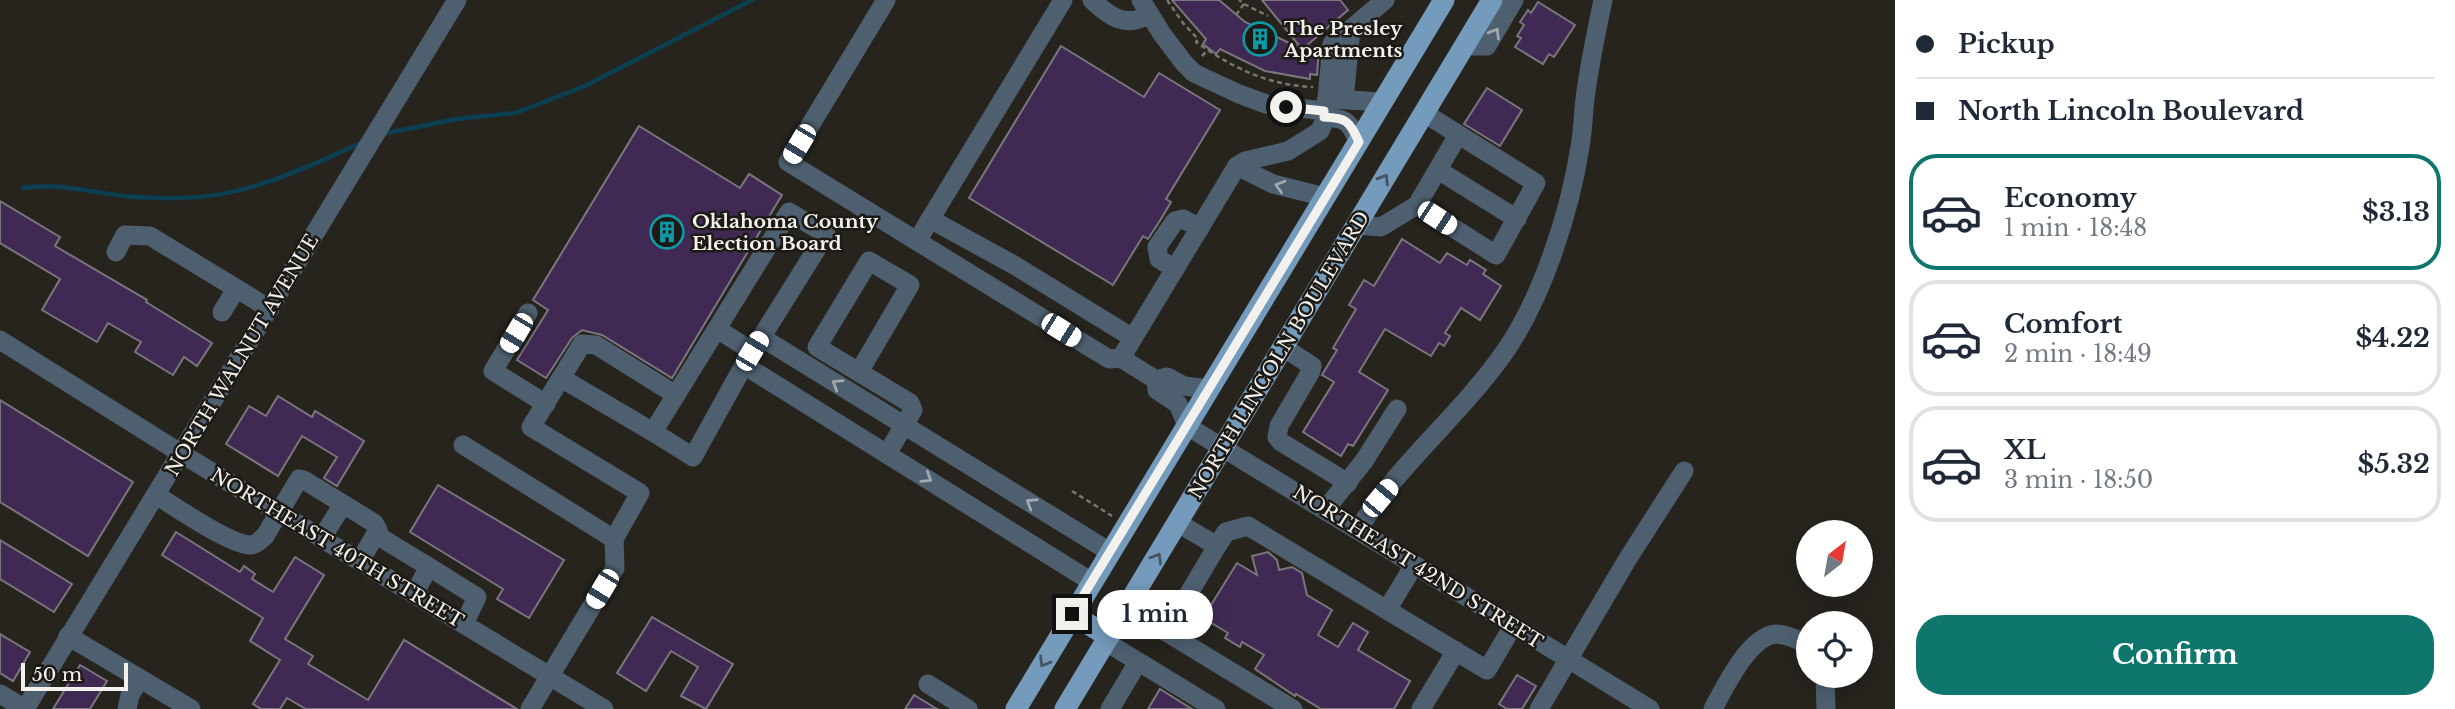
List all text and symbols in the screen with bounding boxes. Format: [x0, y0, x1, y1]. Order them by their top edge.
place label: The Presley Apartments [1283, 17, 1403, 62]
building icon: The Presley Apartments [1241, 20, 1279, 58]
one-way arrow [1486, 27, 1499, 40]
text: Pickup [1958, 28, 2055, 60]
route start [1270, 91, 1302, 123]
text: North Lincoln Boulevard [1958, 95, 2304, 127]
car [780, 121, 819, 167]
one-way arrow [1376, 173, 1389, 186]
one-way arrow [1274, 179, 1286, 194]
icon: car [1920, 181, 1983, 244]
text: Economy [2004, 182, 2137, 214]
text: $3.13 [2362, 196, 2430, 228]
car [1414, 198, 1461, 238]
street label: NORTH LINCOLN BOULEVARD [1184, 207, 1374, 503]
place label: Oklahoma County Election Board [692, 210, 879, 255]
building icon: Oklahoma County Election Board [648, 213, 686, 251]
text: 1 min · 18:48 [2004, 214, 2147, 242]
street label: NORTH WALNUT AVENUE [160, 230, 324, 480]
icon: car [1920, 307, 1983, 370]
text: Comfort [2004, 308, 2122, 340]
car [497, 310, 536, 356]
car [1038, 310, 1085, 350]
text: $4.22 [2355, 322, 2430, 354]
car [733, 328, 772, 374]
text: 2 min · 18:49 [2004, 340, 2152, 368]
one-way arrow [832, 380, 845, 393]
icon: car [1920, 433, 1983, 496]
text: XL [2004, 434, 2046, 466]
text: $5.32 [2358, 448, 2430, 480]
street label: NORTHEAST 40TH STREET [206, 463, 468, 633]
text: 3 min · 18:50 [2004, 466, 2153, 494]
one-way arrow [919, 470, 932, 483]
car [1359, 475, 1402, 521]
street label: NORTHEAST 42ND STREET [1289, 480, 1547, 654]
one-way arrow [1026, 499, 1039, 512]
north arrow [1796, 520, 1872, 597]
map controls [1796, 520, 1873, 688]
one-way arrow [1149, 552, 1162, 565]
car [583, 566, 622, 612]
callout: 1 min [1096, 590, 1212, 638]
route end [1056, 598, 1088, 630]
text: 1 min [1122, 600, 1188, 628]
button: locate [1796, 611, 1873, 688]
button: Confirm [1916, 615, 2434, 695]
one-way arrow [1039, 654, 1052, 667]
scale bar [21, 660, 128, 692]
text: 50 m [32, 663, 82, 686]

